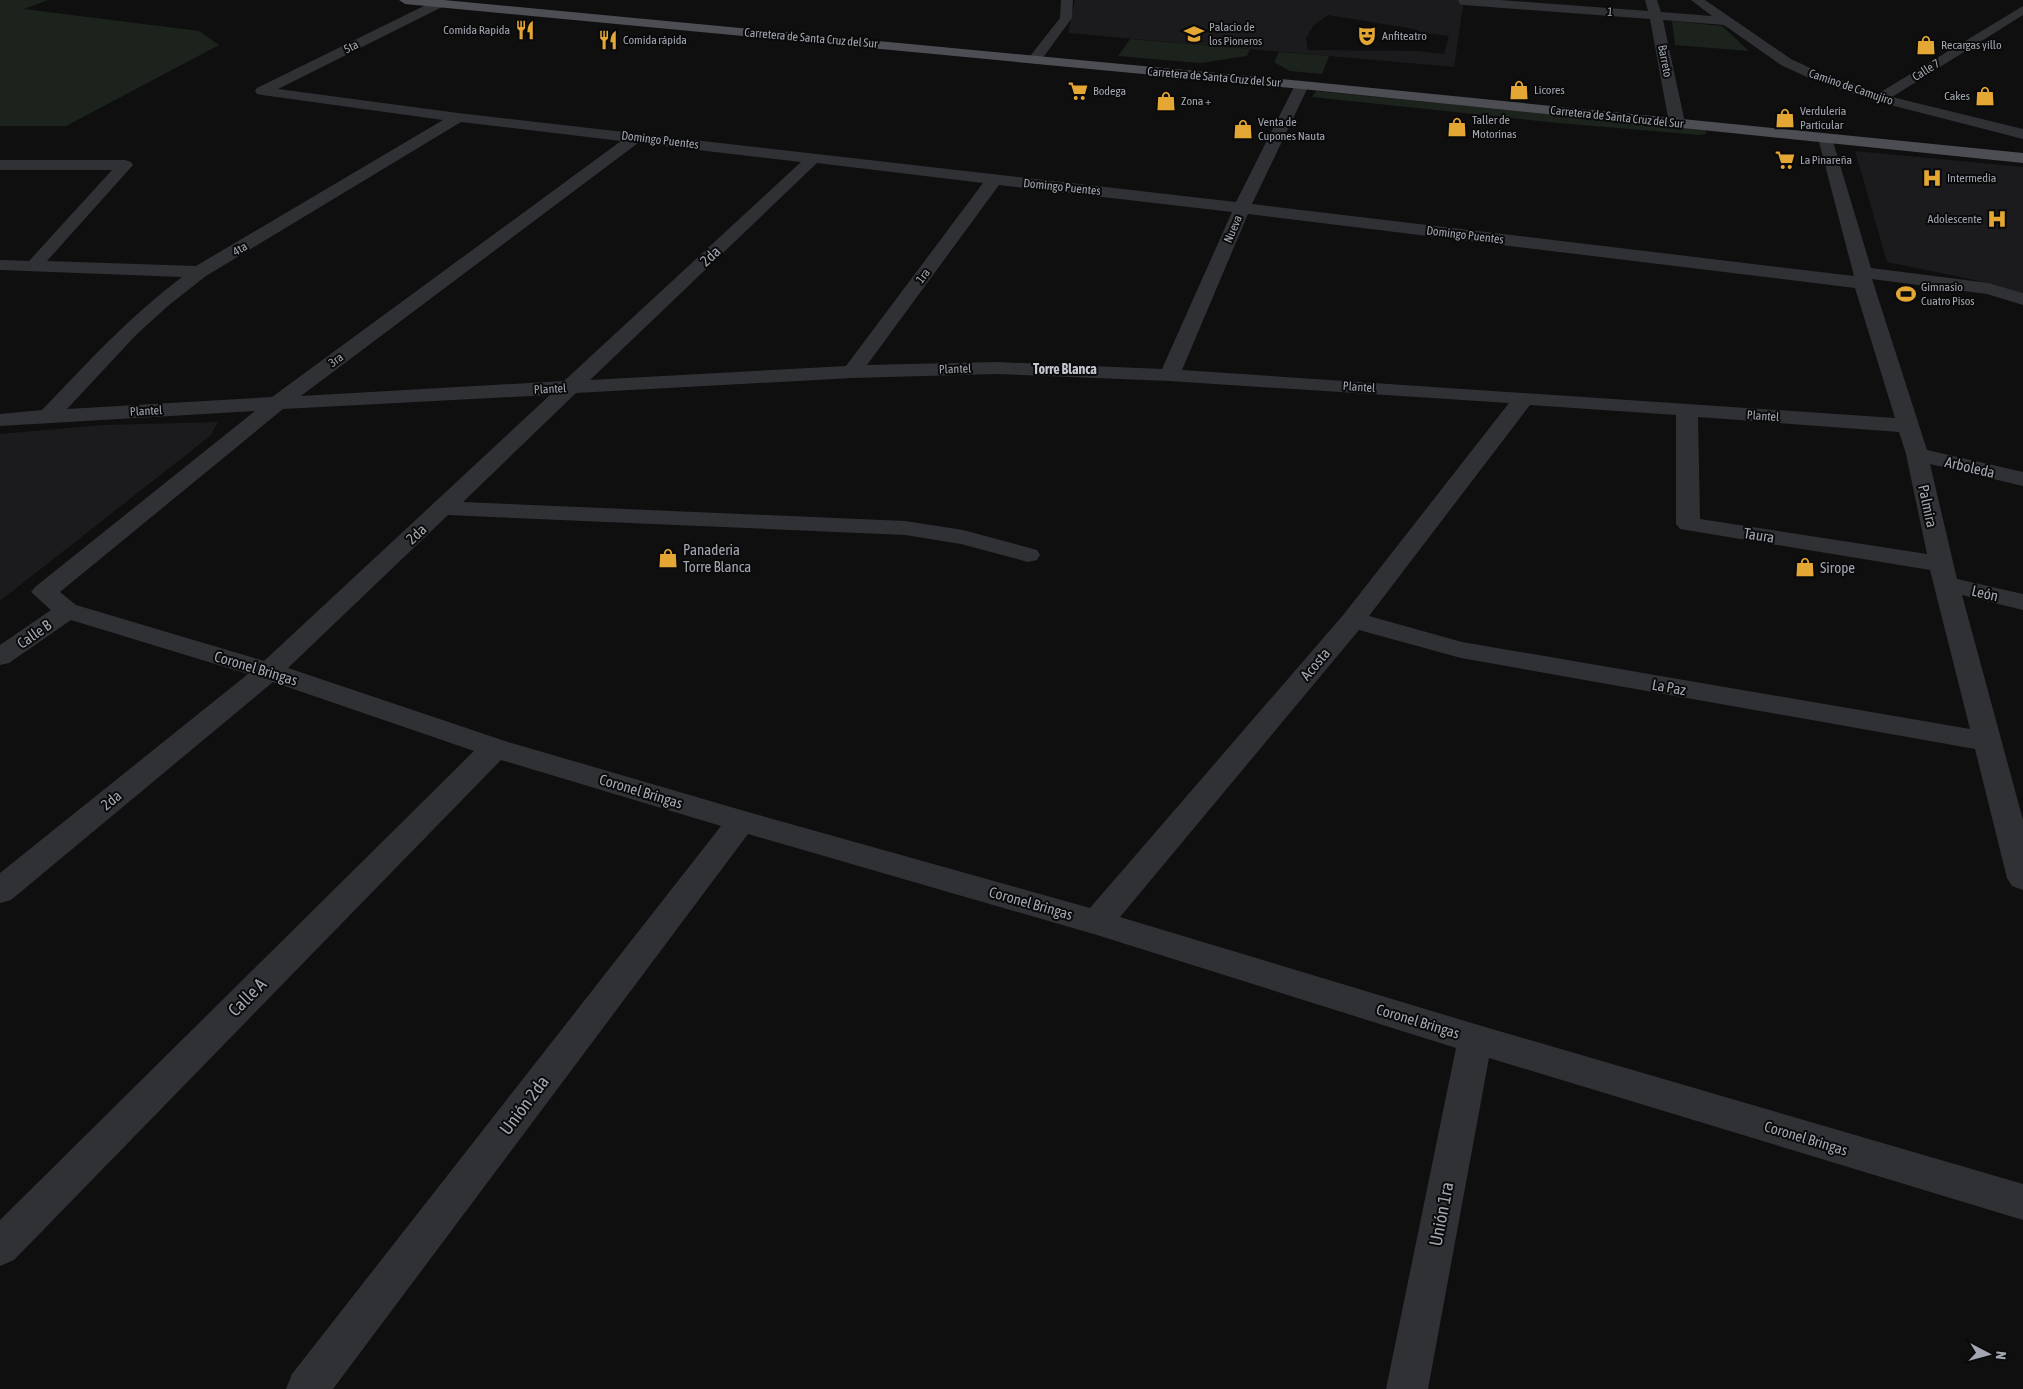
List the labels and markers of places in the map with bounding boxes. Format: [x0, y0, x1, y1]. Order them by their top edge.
restaurant icon: Comida Rapida [514, 19, 536, 41]
place label: Palacio de los Pioneros [1209, 20, 1262, 48]
place label: Comida Rapida [443, 23, 510, 37]
school or university icon: Palacio de los Pioneros [1183, 23, 1205, 45]
theatre icon: Anfiteatro [1356, 25, 1378, 47]
restaurant icon: Comida rápida [597, 29, 619, 51]
place label: Anfiteatro [1382, 29, 1427, 43]
place label: Comida rápida [623, 33, 687, 47]
shop icon: Recargas yillo [1915, 34, 1937, 56]
place label: Recargas yillo [1941, 38, 2002, 52]
shop icon: Licores [1508, 79, 1530, 101]
supermarket icon: Bodega [1067, 80, 1089, 102]
place label: Licores [1534, 83, 1565, 97]
place label: Bodega [1093, 84, 1126, 98]
shop icon: Cakes [1974, 85, 1996, 107]
place label: Cakes [1944, 89, 1970, 103]
shop icon: Zona + [1155, 90, 1177, 112]
place label: Zona + [1181, 94, 1211, 108]
place label: Verdulería Particular [1800, 104, 1846, 132]
shop icon: Verdulería Particular [1774, 107, 1796, 129]
place label: Taller de Motorinas [1472, 113, 1517, 141]
place label: Venta de Cupones Nauta [1258, 115, 1325, 143]
shop icon: Taller de Motorinas [1446, 116, 1468, 138]
shop icon: Venta de Cupones Nauta [1232, 118, 1254, 140]
supermarket icon: La Pinareña [1774, 149, 1796, 171]
place label: La Pinareña [1800, 153, 1852, 167]
hospital icon: Intermedia [1921, 167, 1943, 189]
place label: Intermedia [1947, 171, 1996, 185]
hospital icon: Adolescente [1986, 208, 2008, 230]
place label: Adolescente [1928, 212, 1982, 226]
place label: Gimnasio Cuatro Pisos [1921, 280, 1975, 308]
sports icon: Gimnasio Cuatro Pisos [1895, 283, 1917, 305]
place label: Panaderia Torre Blanca [683, 541, 751, 575]
shop icon: Panaderia Torre Blanca [657, 547, 679, 569]
shop icon: Sirope [1794, 556, 1816, 578]
place label: Sirope [1820, 559, 1855, 576]

